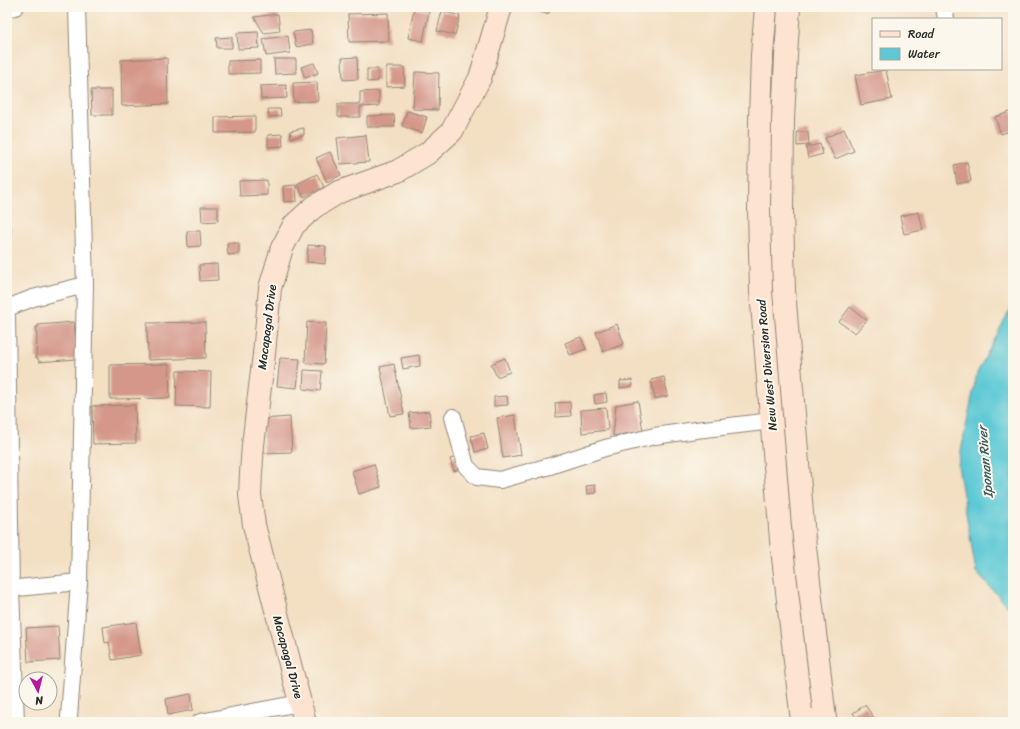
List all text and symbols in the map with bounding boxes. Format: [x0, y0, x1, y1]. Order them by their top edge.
legend [872, 18, 1002, 70]
text: Road [908, 23, 935, 45]
text: Water [908, 43, 941, 65]
street label: Macapagal Drive [251, 283, 283, 371]
street label: New West Diversion Road [750, 298, 784, 432]
water label: Iponan River [970, 422, 1000, 500]
street label: Macapagal Drive [266, 613, 310, 701]
north arrow [18, 671, 58, 711]
text: N [34, 690, 45, 710]

